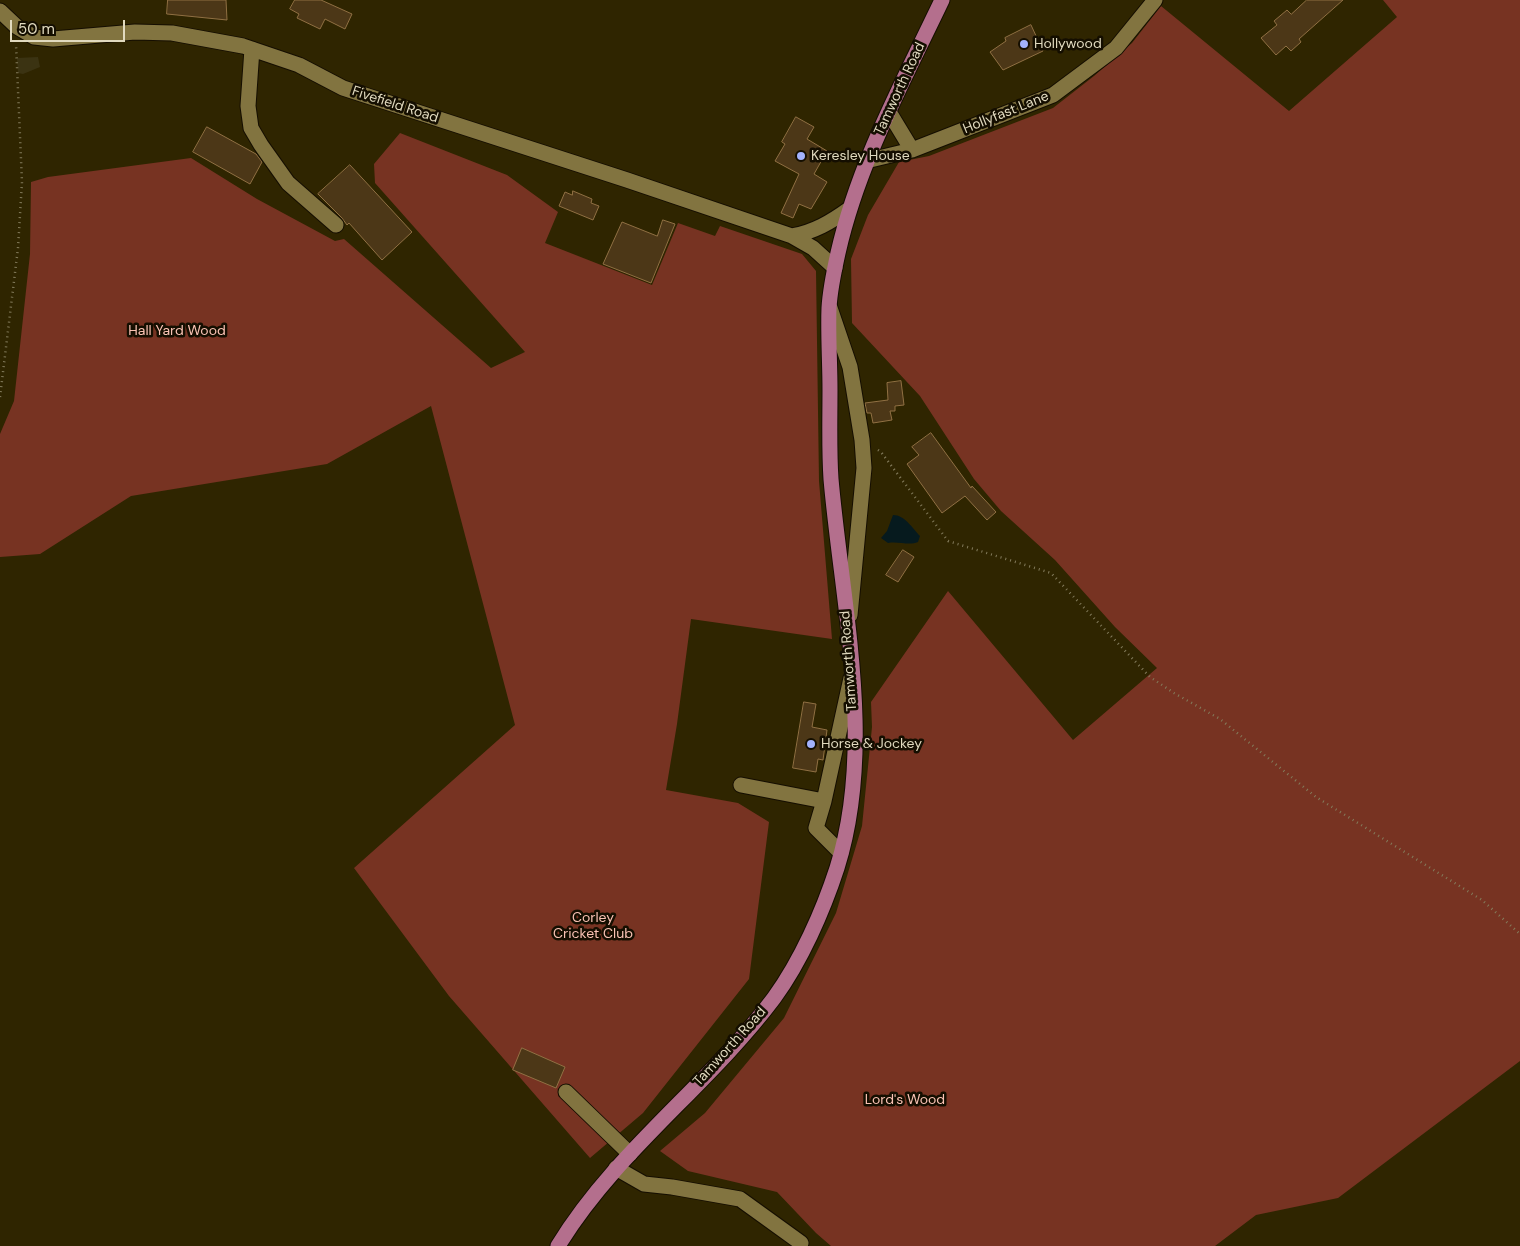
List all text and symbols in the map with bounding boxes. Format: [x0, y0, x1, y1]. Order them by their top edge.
scale bar [12, 10, 128, 42]
text: 50 m [18, 19, 55, 39]
place label: Hollywood [1034, 36, 1102, 52]
marker: Hollywood [1018, 38, 1030, 50]
street label: Tamworth Road [871, 40, 929, 138]
street label: Fivefield Road [350, 83, 440, 127]
street label: Hollyfast Lane [961, 88, 1051, 138]
place label: Keresley House [811, 148, 910, 164]
marker: Keresley House [795, 150, 807, 162]
park label: Hall Yard Wood [128, 323, 226, 339]
street label: Tamworth Road [837, 610, 861, 712]
place label: Horse & Jockey [821, 736, 922, 752]
marker: Horse & Jockey [805, 738, 817, 750]
park label: Corley Cricket Club [553, 910, 633, 942]
street label: Tamworth Road [690, 1004, 770, 1090]
park label: Lord's Wood [865, 1092, 945, 1108]

